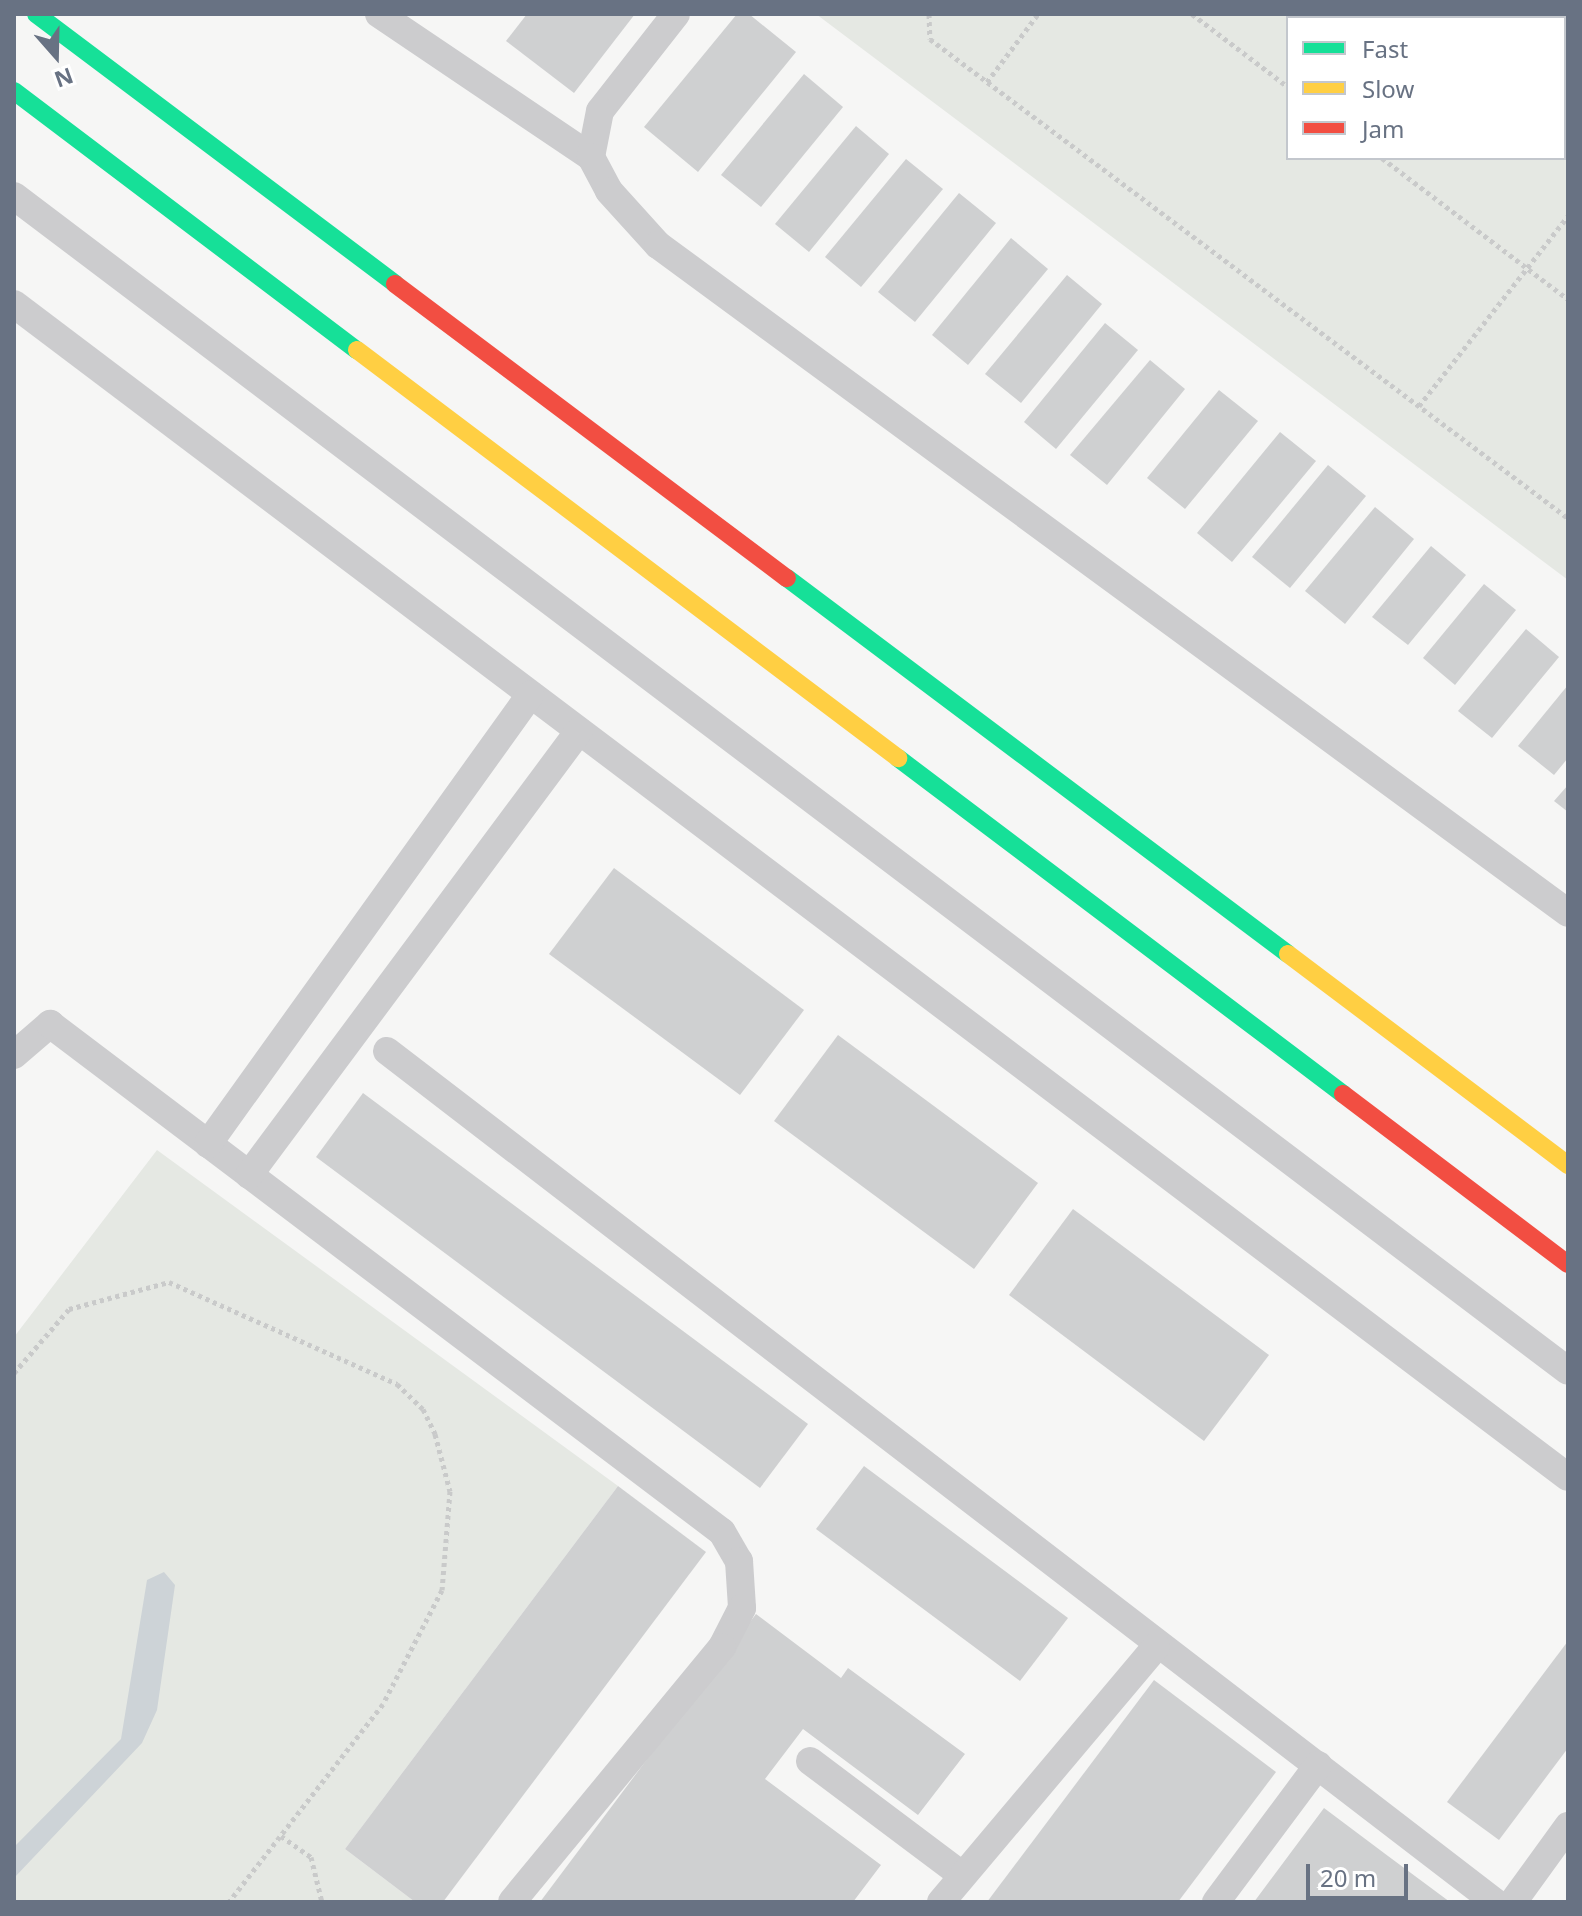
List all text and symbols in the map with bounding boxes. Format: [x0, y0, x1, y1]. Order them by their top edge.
north arrow [16, 16, 96, 96]
legend [1286, 16, 1566, 160]
text: Fast [1362, 32, 1408, 65]
text: N [51, 61, 78, 96]
text: Slow [1362, 72, 1414, 105]
text: Jam [1362, 112, 1404, 145]
scale bar [1310, 1848, 1412, 1898]
text: 20 m [1320, 1861, 1376, 1894]

